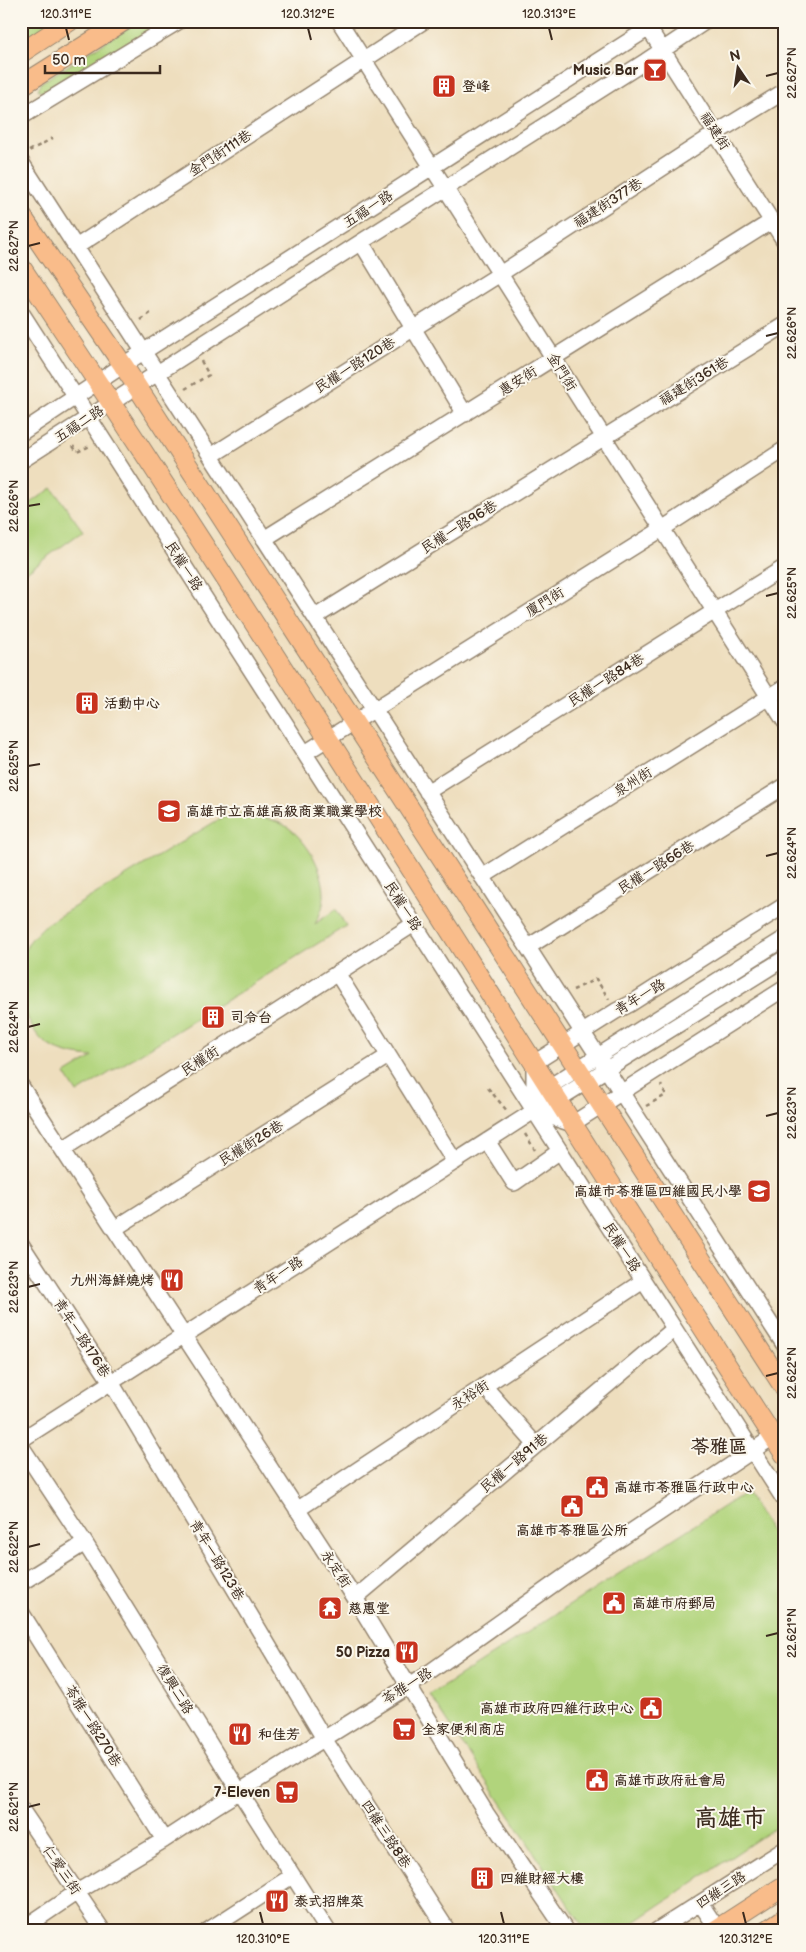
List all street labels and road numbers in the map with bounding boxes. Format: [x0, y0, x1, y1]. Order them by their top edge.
street label: 福建街 [696, 109, 734, 153]
street label: 金門街111巷 [185, 126, 256, 180]
street label: 福建街377巷 [571, 174, 646, 231]
street label: 五福一路 [340, 187, 396, 231]
street label: 民權一路120巷 [312, 333, 399, 397]
street label: 金門街 [544, 350, 580, 394]
street label: 福建街361巷 [656, 352, 733, 409]
street label: 惠安街 [496, 363, 540, 399]
street label: 五福二路 [51, 402, 107, 446]
street label: 民權一路96巷 [418, 496, 501, 557]
street label: 民權一路 [162, 538, 206, 594]
street label: 廈門街 [523, 584, 567, 620]
street label: 民權一路84巷 [565, 649, 648, 710]
street label: 泉州街 [611, 764, 655, 800]
street label: 民權一路66巷 [615, 836, 698, 897]
street label: 民權一路 [381, 878, 425, 934]
street label: 青年一路 [612, 975, 668, 1019]
street label: 民權街 [178, 1042, 222, 1080]
street label: 民權街26巷 [216, 1116, 287, 1170]
street label: 民權一路 [600, 1219, 644, 1275]
street label: 青年一路 [250, 1253, 306, 1297]
street label: 青年一路176巷 [50, 1295, 114, 1382]
street label: 永裕街 [448, 1376, 492, 1414]
street label: 民權一路91巷 [477, 1429, 552, 1496]
street label: 青年一路123巷 [186, 1516, 248, 1605]
street label: 永定街 [317, 1547, 355, 1591]
street label: 復興二路 [153, 1661, 197, 1717]
street label: 苓雅一路 [379, 1664, 435, 1708]
street label: 苓雅一路270巷 [61, 1682, 125, 1771]
street label: 四維三路8巷 [358, 1797, 415, 1872]
street label: 仁愛三街 [39, 1842, 85, 1898]
street label: 四維三路 [693, 1868, 749, 1912]

